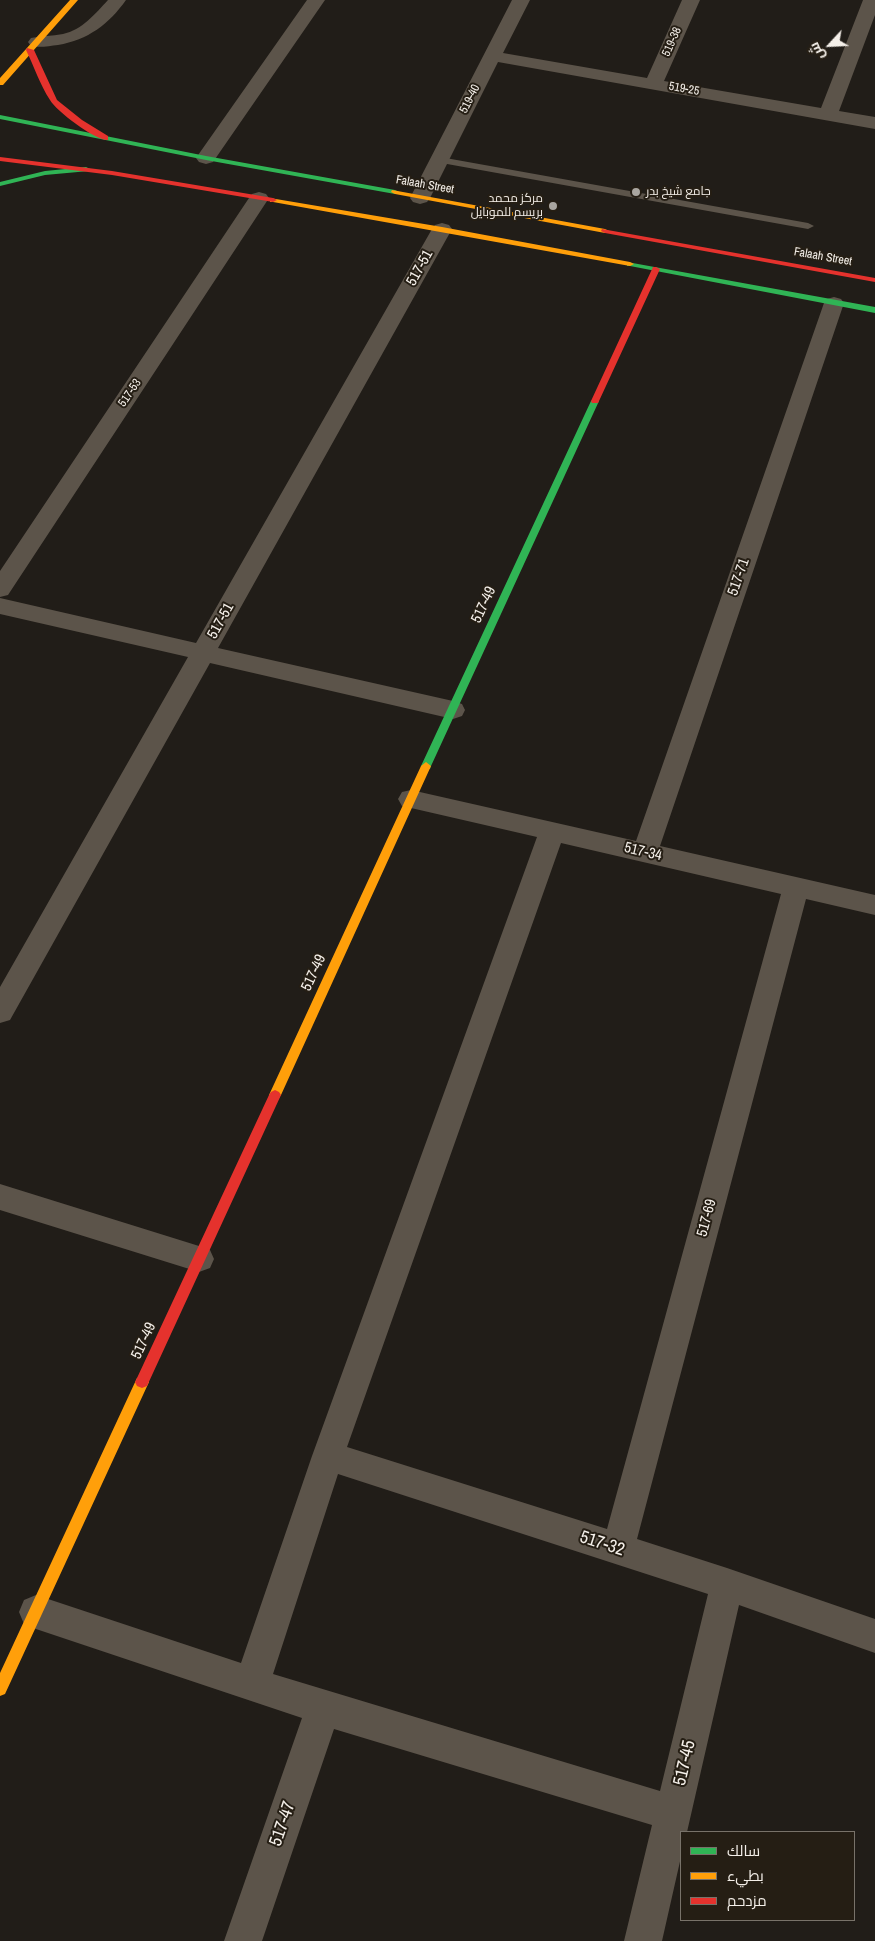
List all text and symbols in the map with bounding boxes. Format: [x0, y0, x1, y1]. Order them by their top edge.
north arrow [805, 20, 855, 70]
street label: 519-38 [659, 25, 685, 59]
text: ش [804, 39, 828, 63]
street label: 519-25 [668, 79, 700, 99]
street label: 519-40 [457, 82, 483, 116]
street label: Falaah Street [395, 173, 455, 197]
place label: جامع شيخ بدر [646, 185, 711, 199]
marker: جامع شيخ بدر [630, 186, 642, 198]
place label: مركز محمد بريسم للموبايل [471, 192, 543, 220]
marker: مركز محمد بريسم للموبايل [547, 200, 559, 212]
street label: Falaah Street [793, 245, 853, 269]
street label: 517-51 [403, 247, 437, 289]
street label: 517-53 [115, 376, 145, 410]
street label: 517-71 [724, 556, 754, 598]
street label: 517-49 [468, 584, 500, 626]
street label: 517-51 [204, 600, 238, 642]
street label: 517-34 [622, 839, 664, 865]
street label: 517-49 [298, 952, 330, 994]
street label: 517-69 [693, 1197, 721, 1239]
street label: 517-49 [128, 1320, 160, 1362]
street label: 517-32 [577, 1527, 627, 1561]
street label: 517-45 [669, 1738, 701, 1788]
street label: 517-47 [265, 1799, 301, 1849]
legend [680, 1831, 855, 1921]
text: سالك [727, 1840, 760, 1861]
text: بطيء [727, 1865, 764, 1886]
text: مزدحم [727, 1890, 767, 1911]

